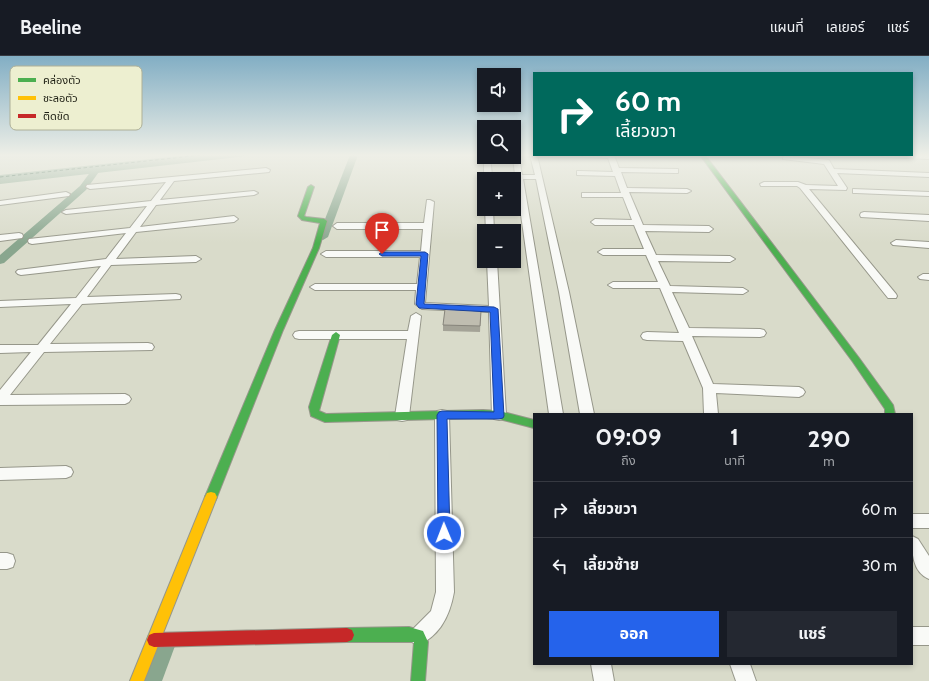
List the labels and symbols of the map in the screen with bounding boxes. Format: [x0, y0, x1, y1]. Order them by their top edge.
legend [10, 66, 142, 130]
text: คล่องตัว [43, 73, 81, 87]
text: ชะลอตัว [43, 91, 78, 105]
text: ติดขัด [43, 109, 70, 123]
pin [365, 213, 399, 254]
position arrow [423, 512, 465, 554]

